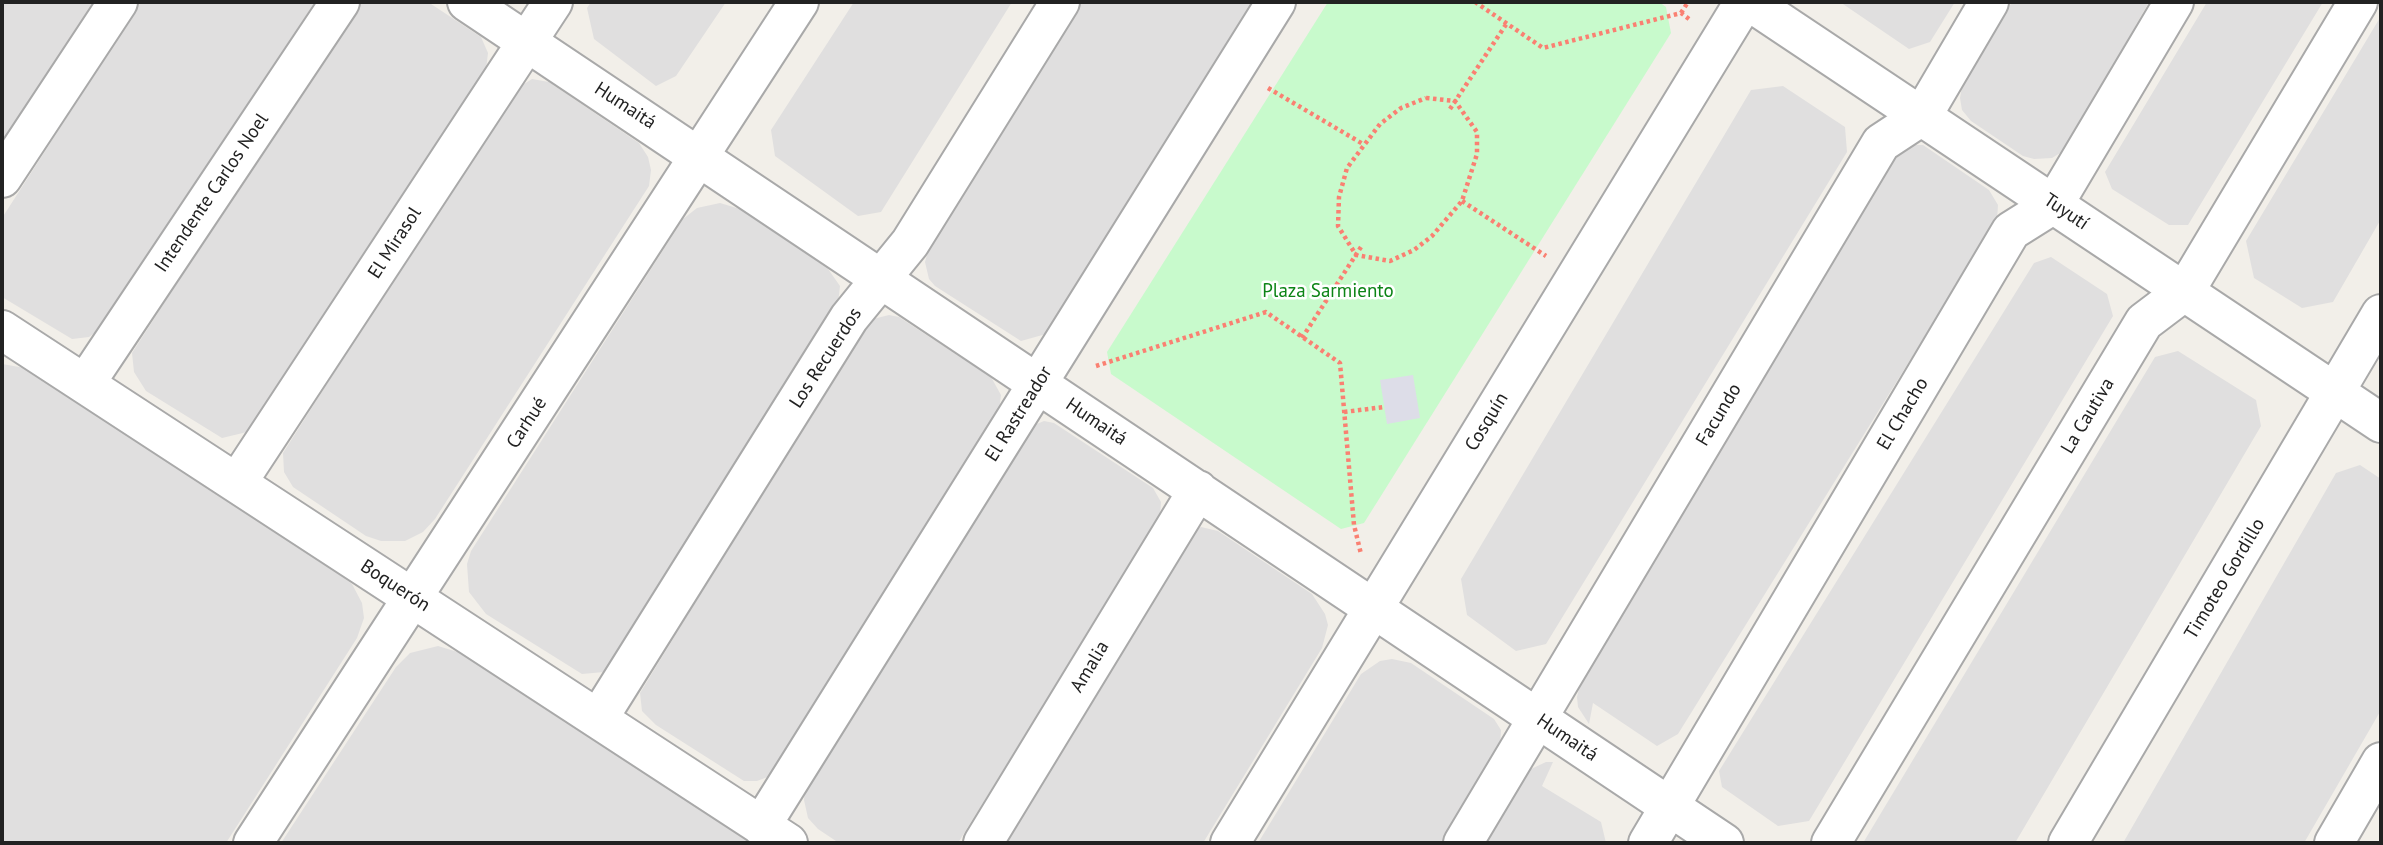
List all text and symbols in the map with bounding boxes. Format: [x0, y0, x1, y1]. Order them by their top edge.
street label: Humaitá [590, 78, 660, 134]
street label: Intendente Carlos Noel [150, 109, 274, 277]
street label: Tuyutí [2039, 189, 2093, 235]
street label: El Mirasol [364, 203, 426, 283]
park label: Plaza Sarmiento [1262, 281, 1394, 303]
street label: Los Recuerdos [785, 304, 867, 412]
street label: El Rastreador [981, 362, 1057, 466]
street label: El Chacho [1872, 374, 1934, 454]
street label: La Cautiva [2057, 374, 2119, 458]
street label: Facundo [1691, 380, 1747, 450]
street label: Cosquín [1461, 389, 1513, 455]
street label: Carhué [502, 393, 552, 453]
street label: Humaitá [1061, 393, 1131, 451]
street label: Timoteo Gordillo [2180, 514, 2270, 644]
street label: Boquerón [356, 555, 434, 617]
street label: Amalia [1066, 637, 1114, 697]
street label: Humaitá [1532, 709, 1602, 767]

